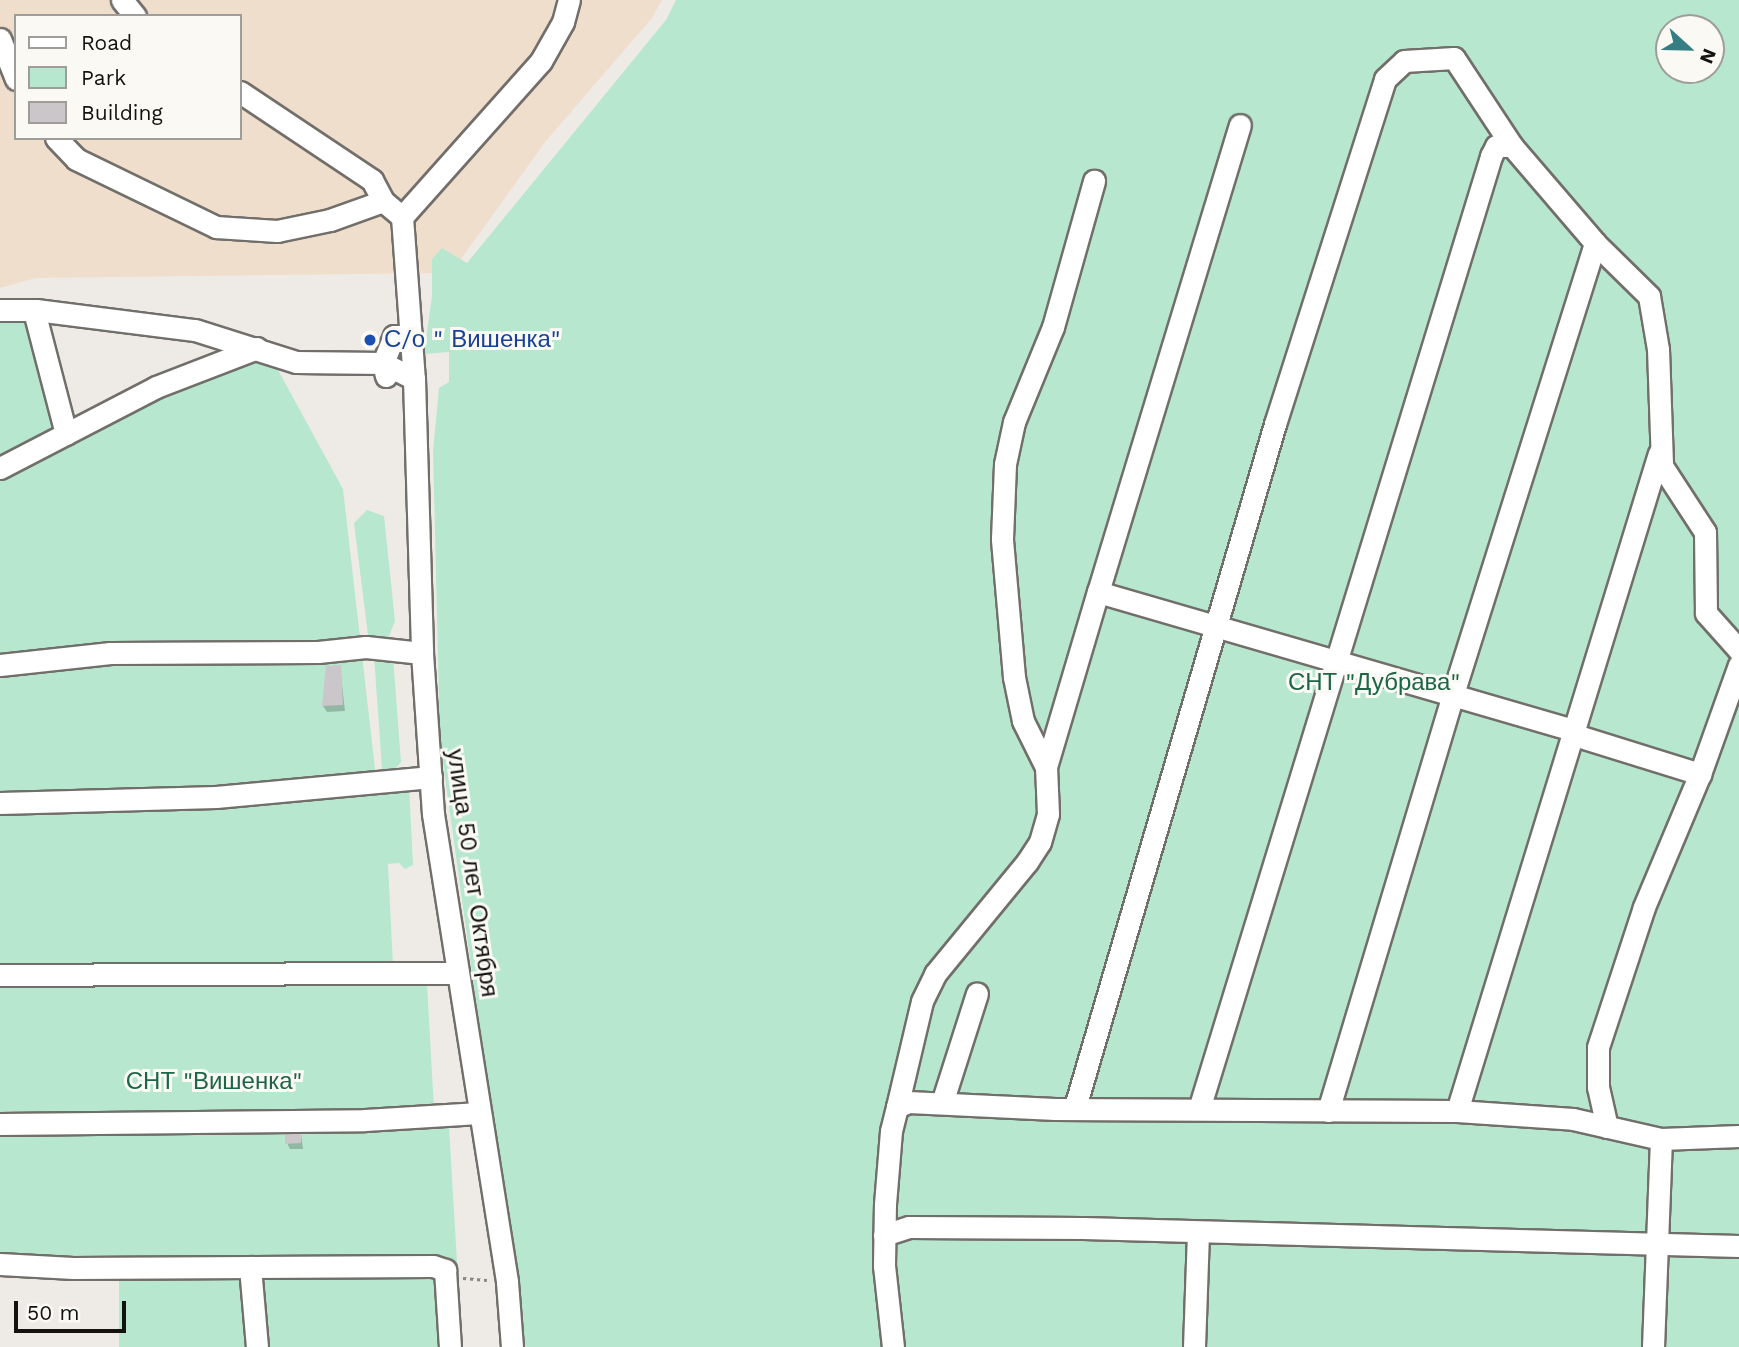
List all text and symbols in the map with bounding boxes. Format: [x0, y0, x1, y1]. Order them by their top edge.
legend [14, 14, 242, 140]
north arrow [1655, 14, 1725, 84]
text: Road [81, 30, 132, 55]
text: N [1695, 45, 1721, 67]
text: Park [81, 65, 126, 90]
text: Building [81, 100, 163, 125]
place label: С/о " Вишенка" [384, 326, 561, 354]
marker: С/о " Вишенка" [362, 332, 378, 348]
park label: СНТ "Дубрава" [1288, 669, 1460, 697]
street label: улица 50 лет Октября [440, 747, 504, 999]
park label: СНТ "Вишенка" [126, 1068, 302, 1096]
scale bar [18, 1288, 130, 1332]
text: 50 m [27, 1300, 79, 1325]

